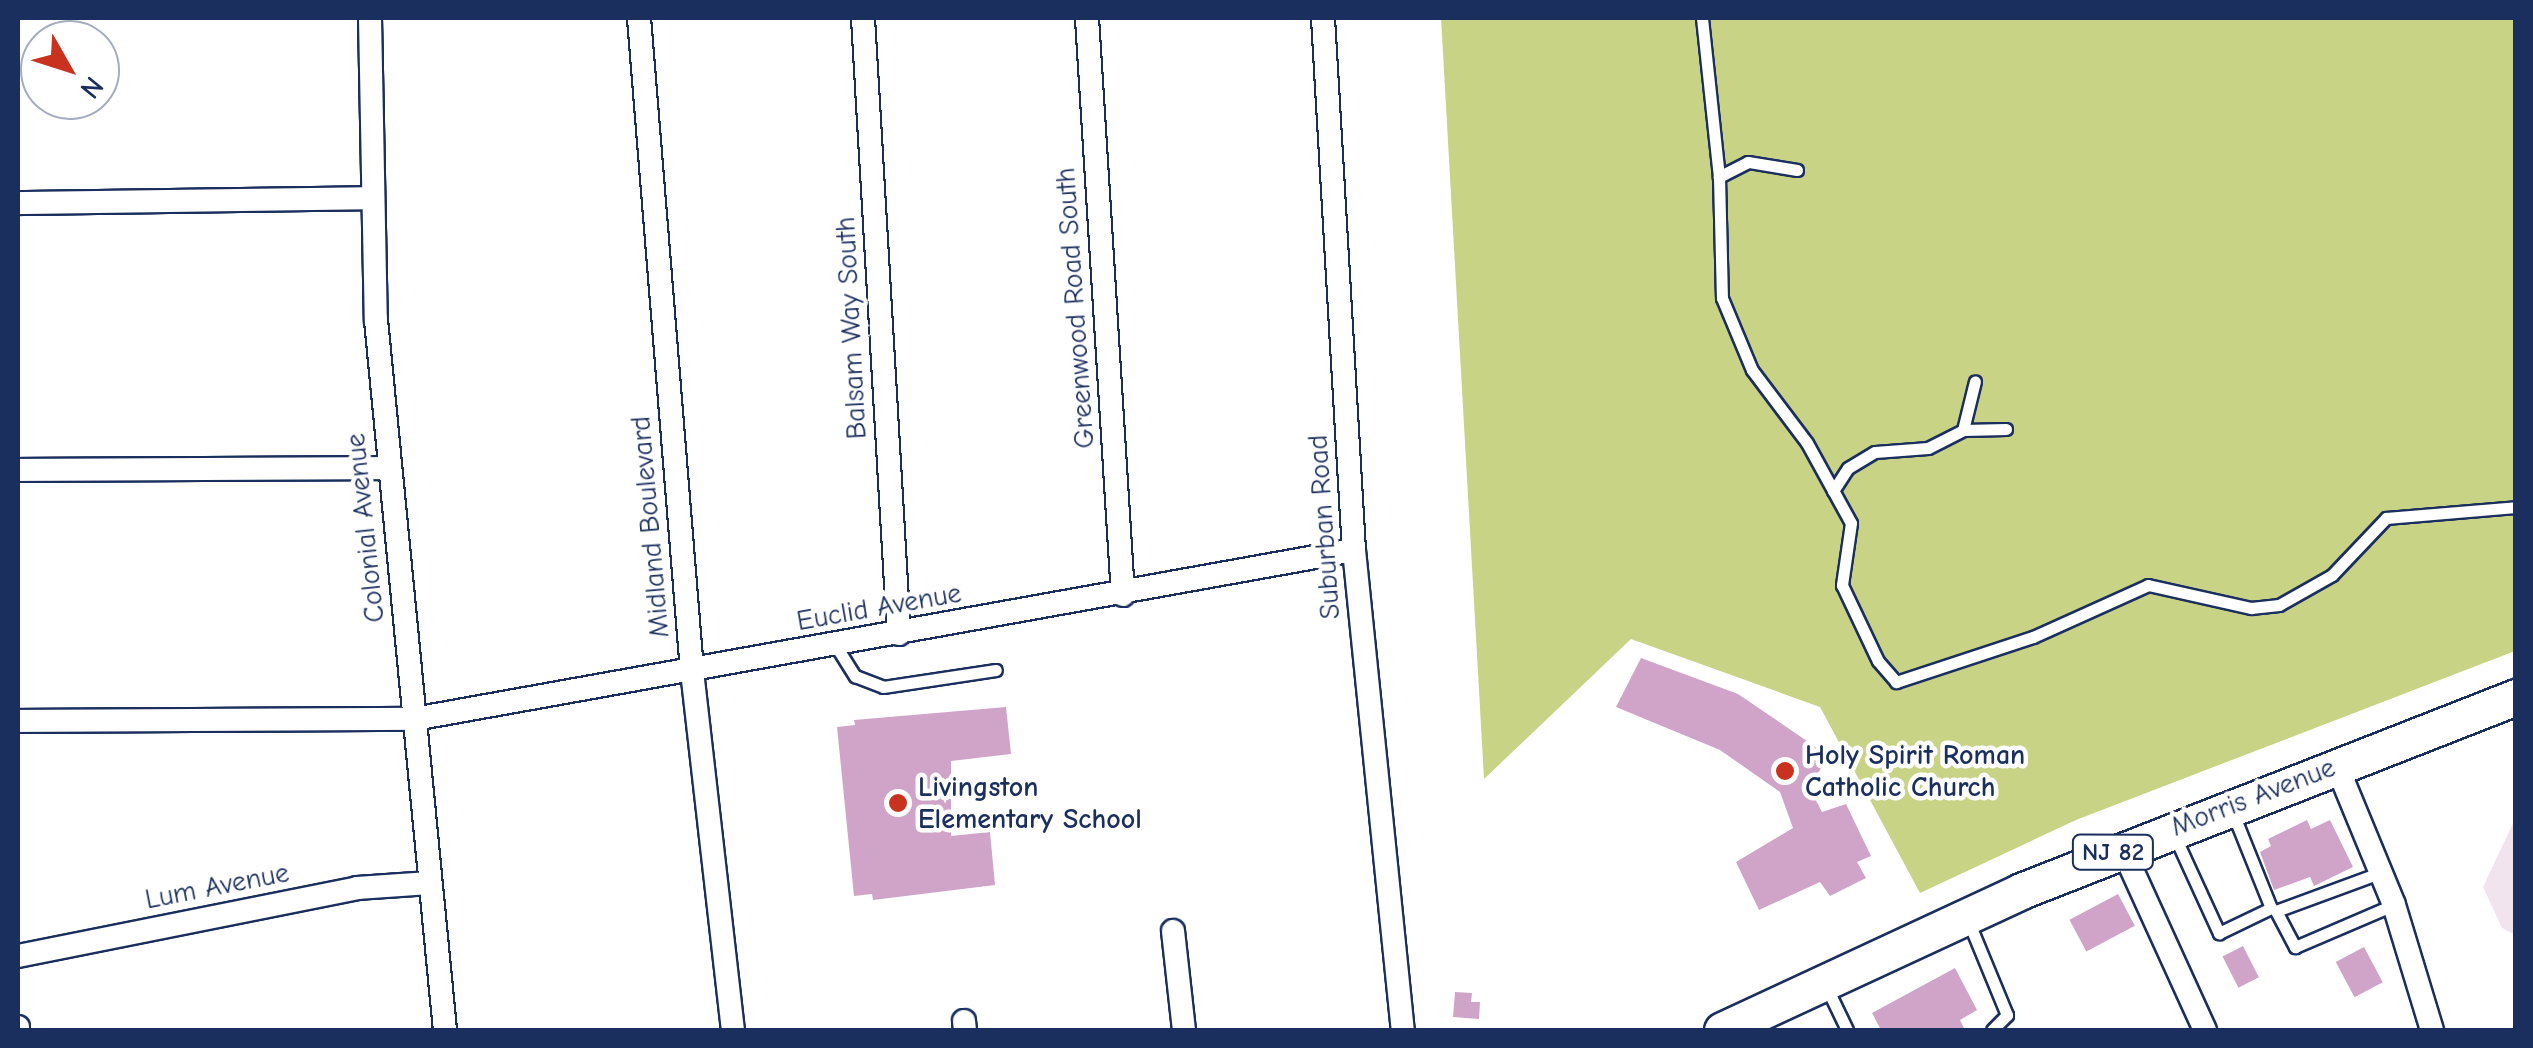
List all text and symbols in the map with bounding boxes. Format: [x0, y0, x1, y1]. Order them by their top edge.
north arrow [20, 20, 120, 120]
text: N [74, 70, 110, 105]
street label: Greenwood Road South [1048, 166, 1102, 450]
street label: Balsam Way South [828, 216, 874, 440]
street label: Midland Boulevard [624, 415, 676, 639]
street label: Colonial Avenue [338, 432, 392, 624]
street label: Suburban Road [1301, 434, 1347, 620]
street label: Euclid Avenue [794, 576, 964, 638]
place label: Holy Spirit Roman Catholic Church [1805, 738, 2025, 804]
street label: Morris Avenue [2166, 750, 2340, 844]
marker: Holy Spirit Roman Catholic Church [1774, 760, 1796, 782]
place label: Livingston Elementary School [918, 770, 1142, 836]
marker: Livingston Elementary School [887, 792, 909, 814]
road number: NJ 82 [2070, 832, 2156, 872]
street label: Lum Avenue [142, 856, 292, 916]

